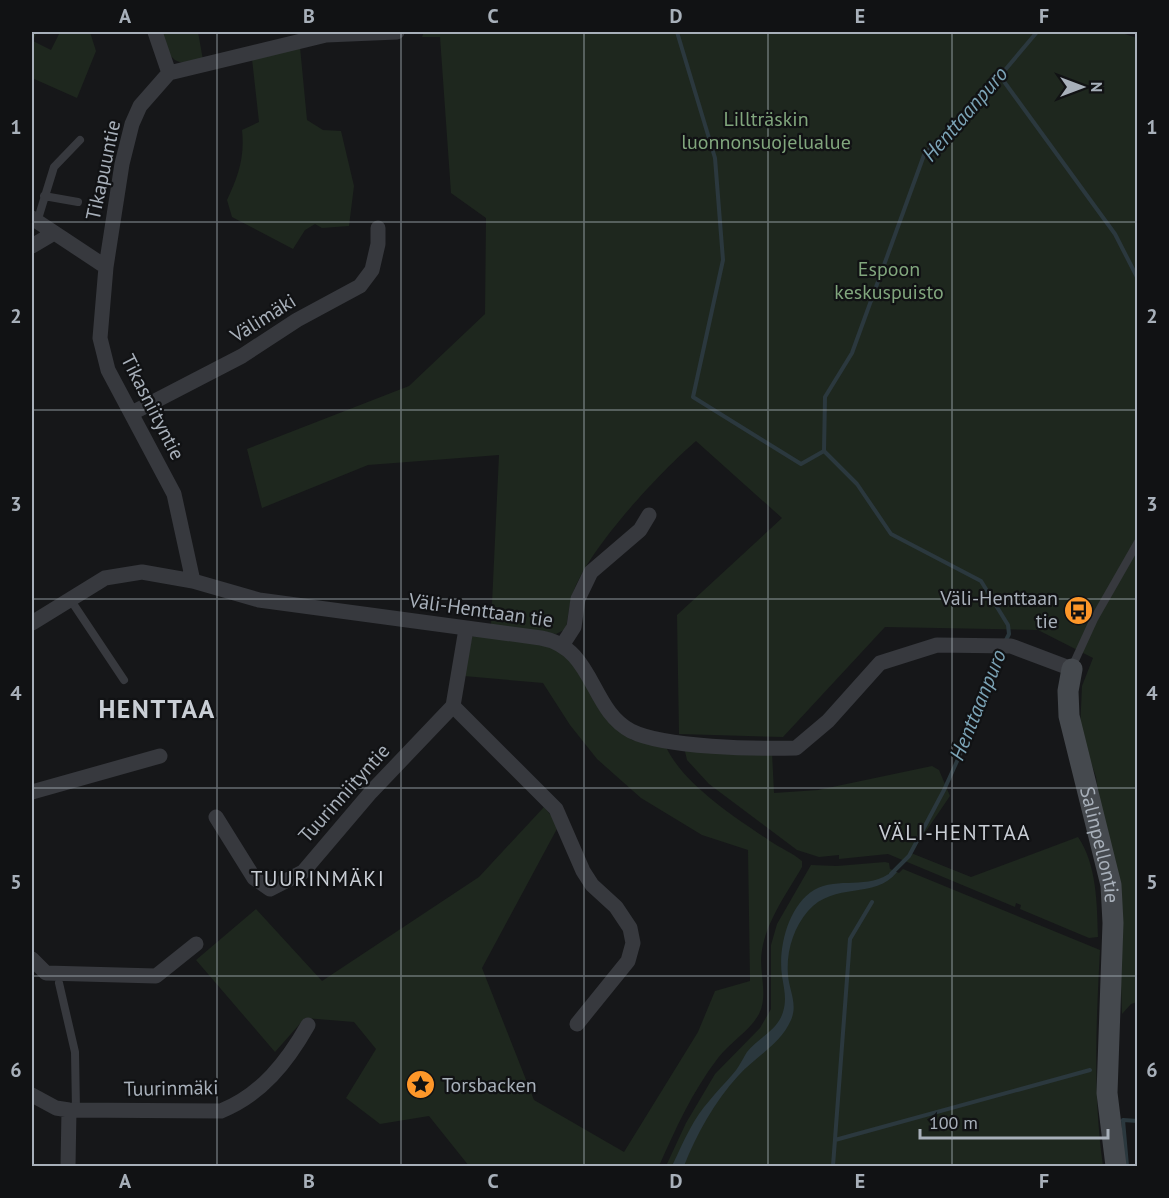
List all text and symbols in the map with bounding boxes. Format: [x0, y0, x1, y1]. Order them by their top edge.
text: A [119, 3, 132, 29]
text: B [303, 3, 315, 29]
text: C [487, 3, 499, 29]
text: D [670, 3, 683, 29]
text: E [855, 3, 865, 29]
text: F [1039, 3, 1049, 29]
north arrow [1052, 57, 1112, 117]
water label: Henttaanpuro [916, 61, 1013, 167]
text: N [1087, 82, 1107, 92]
park label: Lillträskin luonnonsuojelualue [681, 106, 851, 155]
text: 1 [10, 114, 22, 140]
text: 1 [1146, 114, 1158, 140]
street label: Tikapuuntie [80, 118, 126, 222]
park label: Espoon keskuspuisto [834, 256, 944, 305]
street label: Välimäki [224, 288, 301, 349]
text: 2 [10, 303, 22, 329]
text: 2 [1146, 303, 1158, 329]
street label: Tikasniityntie [115, 350, 191, 464]
text: 3 [10, 491, 22, 517]
text: 3 [1146, 491, 1158, 517]
place label: Väli-Henttaan tie [939, 585, 1058, 634]
street label: Väli-Henttaan tie [406, 587, 555, 633]
bus stop icon: Väli-Henttaan tie [1063, 594, 1095, 626]
water label: Henttaanpuro [943, 645, 1012, 764]
text: 4 [10, 680, 22, 706]
text: 4 [1146, 680, 1158, 706]
district label: HENTTAA [98, 692, 216, 725]
street label: Tuurinniityntie [293, 738, 395, 848]
street label: Salinpellontie [1074, 784, 1125, 904]
district label: VÄLI-HENTTAA [878, 819, 1031, 846]
district label: TUURINMÄKI [251, 865, 385, 892]
text: 5 [10, 869, 22, 895]
text: 5 [1146, 869, 1158, 895]
text: 6 [10, 1057, 22, 1083]
text: 6 [1146, 1057, 1158, 1083]
place icon: Torsbacken [405, 1069, 437, 1101]
place label: Torsbacken [442, 1072, 537, 1098]
street label: Tuurinmäki [123, 1074, 219, 1102]
scale bar [920, 1102, 1108, 1140]
text: 100 m [929, 1111, 978, 1134]
text: A [119, 1168, 132, 1194]
text: B [303, 1168, 315, 1194]
text: C [487, 1168, 499, 1194]
text: D [670, 1168, 683, 1194]
text: E [855, 1168, 865, 1194]
text: F [1039, 1168, 1049, 1194]

